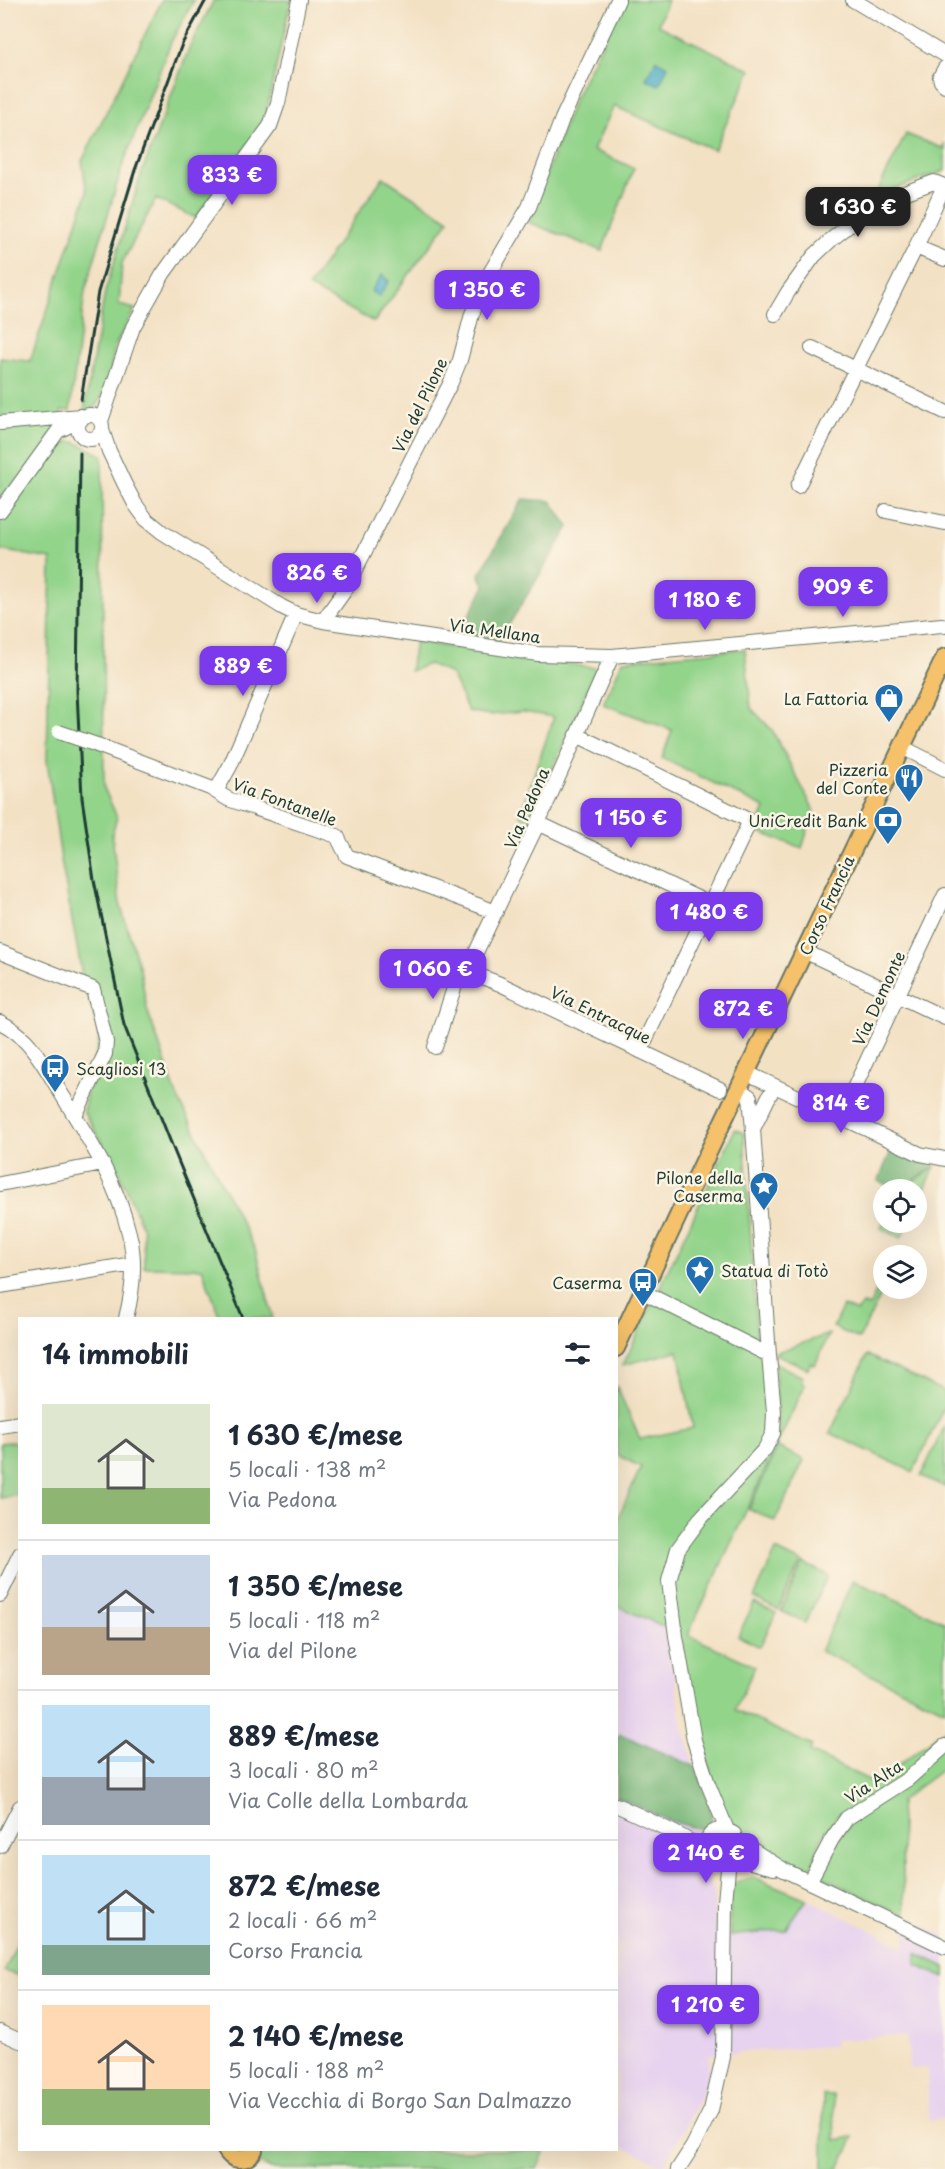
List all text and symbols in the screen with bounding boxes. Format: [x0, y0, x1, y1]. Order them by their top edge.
pin: 833 € [190, 155, 274, 206]
text: 833 € [202, 159, 262, 189]
pin: 1 630 € [803, 187, 913, 238]
text: 1 630 € [819, 191, 897, 221]
pin: 1 350 € [432, 270, 542, 321]
text: 1 350 € [448, 274, 526, 304]
street label: Via del Pilone [386, 353, 452, 457]
pin: 826 € [275, 553, 359, 604]
text: 826 € [286, 557, 348, 587]
pin: 909 € [801, 567, 885, 618]
text: 909 € [813, 571, 873, 601]
pin: 1 180 € [650, 580, 760, 631]
text: 1 180 € [668, 584, 742, 614]
street label: Via Mellana [448, 612, 542, 648]
pin: 889 € [201, 646, 285, 697]
text: 889 € [214, 650, 272, 680]
shop icon: La Fattoria [873, 682, 905, 724]
place label: La Fattoria [784, 686, 869, 710]
place label: Pizzeria del Conte [816, 757, 888, 799]
restaurant icon: Pizzeria del Conte [893, 762, 925, 804]
street label: Via Pedona [497, 763, 555, 853]
street label: Via Fontanelle [229, 771, 341, 831]
pin: 1 150 € [576, 798, 686, 849]
text: 1 150 € [595, 802, 667, 832]
bank icon: UniCredit Bank [872, 804, 904, 846]
place label: UniCredit Bank [748, 808, 867, 832]
street label: Corso Francia [792, 851, 860, 959]
pin: 1 480 € [654, 892, 764, 943]
text: 1 480 € [670, 896, 748, 926]
street label: Via Demonte [846, 947, 910, 1049]
pin: 1 060 € [378, 949, 488, 1000]
text: 1 060 € [393, 953, 473, 983]
street label: Via Entracque [547, 979, 656, 1049]
pin: 872 € [701, 989, 785, 1040]
text: 872 € [713, 993, 773, 1023]
bus stop icon: Scagliosi 13 [39, 1052, 71, 1094]
place label: Scagliosi 13 [76, 1056, 166, 1080]
pin: 814 € [799, 1083, 883, 1134]
text: 814 € [812, 1087, 870, 1117]
place label: Pilone della Caserma [656, 1165, 743, 1207]
place icon: Pilone della Caserma [748, 1170, 780, 1212]
map controls [873, 1179, 927, 1299]
button: locate [873, 1179, 927, 1233]
button: layers [873, 1245, 927, 1299]
place icon: Statua di Totò [684, 1254, 716, 1296]
place label: Statua di Totò [721, 1258, 829, 1282]
bus stop icon: Caserma [627, 1266, 659, 1308]
place label: Caserma [552, 1270, 622, 1294]
text: 14 immobili [42, 1334, 189, 1373]
icon: filters [561, 1337, 594, 1370]
text: 1 630 €/mese [228, 1415, 403, 1454]
icon: home [90, 1428, 162, 1500]
text: 5 locali · 138 m² [228, 1454, 386, 1484]
text: Via Pedona [228, 1484, 337, 1514]
text: 1 350 €/mese [228, 1566, 403, 1605]
icon: home [90, 1579, 162, 1651]
text: 5 locali · 118 m² [228, 1605, 380, 1635]
text: Via del Pilone [228, 1635, 358, 1665]
text: 889 €/mese [228, 1716, 379, 1755]
icon: home [90, 1729, 162, 1801]
street label: Via Alta [840, 1753, 907, 1809]
text: 3 locali · 80 m² [228, 1755, 379, 1785]
text: Via Colle della Lombarda [228, 1785, 468, 1815]
pin: 2 140 € [651, 1833, 761, 1884]
text: 2 140 € [667, 1837, 745, 1867]
text: 872 €/mese [228, 1866, 381, 1905]
icon: home [90, 1879, 162, 1951]
text: 2 locali · 66 m² [228, 1905, 377, 1935]
text: Corso Francia [228, 1935, 362, 1965]
pin: 1 210 € [653, 1985, 763, 2036]
text: 1 210 € [671, 1989, 745, 2019]
text: 2 140 €/mese [228, 2016, 404, 2055]
icon: home [90, 2029, 162, 2101]
text: 5 locali · 188 m² [228, 2055, 384, 2085]
text: Via Vecchia di Borgo San Dalmazzo [228, 2085, 572, 2115]

